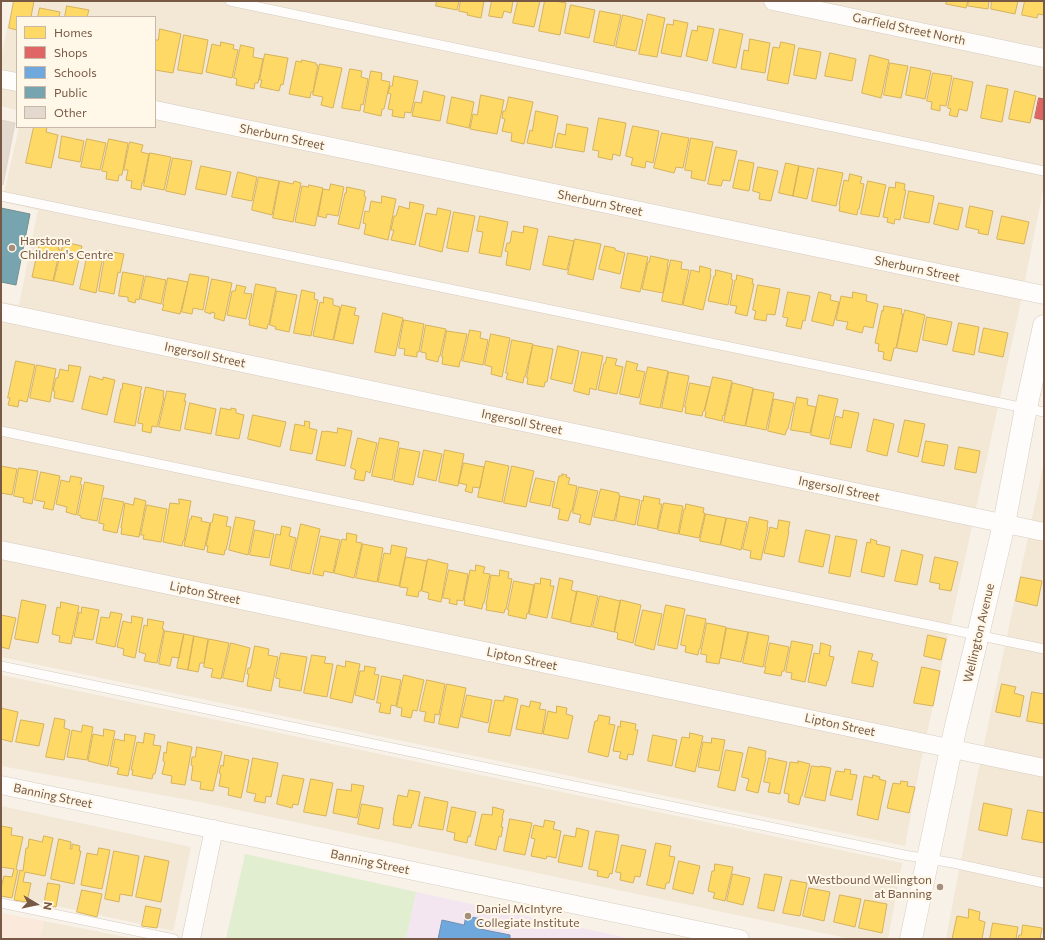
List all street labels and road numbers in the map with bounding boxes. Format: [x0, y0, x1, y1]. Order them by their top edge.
street label: Garfield Street North [851, 10, 967, 48]
street label: Sherburn Street [238, 121, 326, 153]
street label: Sherburn Street [556, 187, 644, 219]
street label: Sherburn Street [873, 253, 961, 285]
street label: Ingersoll Street [163, 339, 247, 371]
street label: Ingersoll Street [480, 406, 564, 438]
street label: Ingersoll Street [797, 473, 881, 505]
street label: Lipton Street [168, 578, 242, 608]
street label: Wellington Avenue [961, 582, 997, 684]
street label: Lipton Street [485, 644, 559, 674]
street label: Lipton Street [803, 710, 877, 740]
street label: Banning Street [12, 781, 94, 811]
street label: Banning Street [329, 847, 411, 877]

